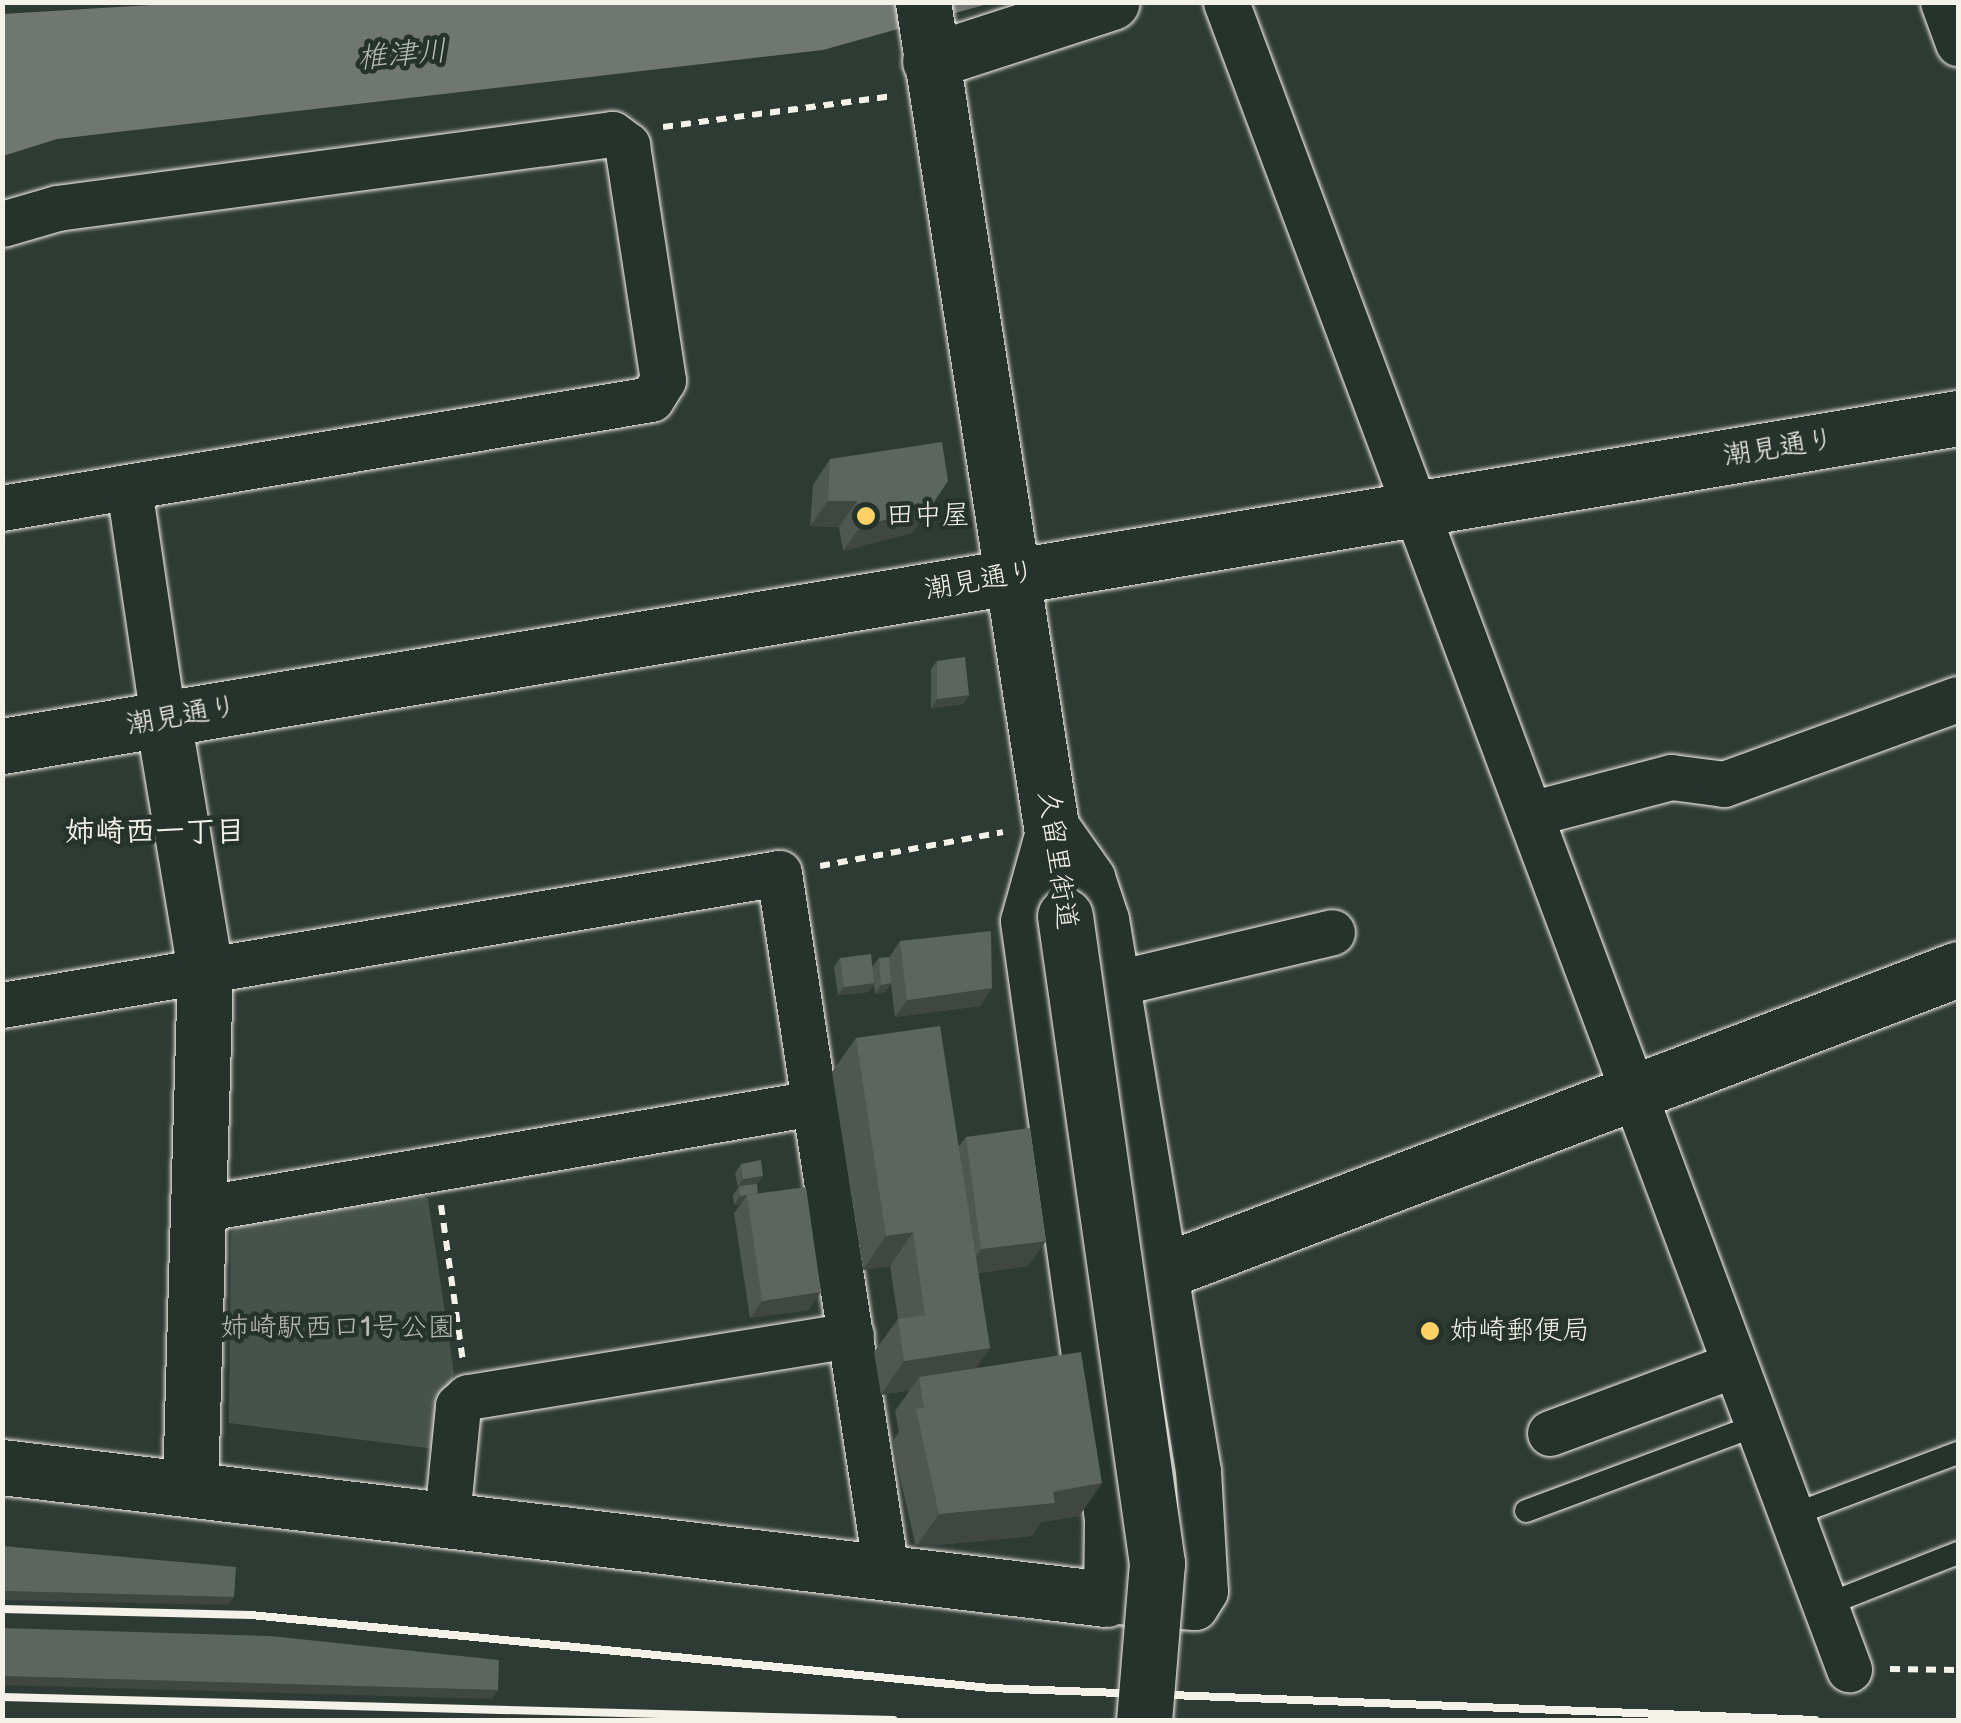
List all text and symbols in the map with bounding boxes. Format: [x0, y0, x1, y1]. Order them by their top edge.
water label: 椎津川 [356, 33, 448, 77]
street label: 潮見通り [1721, 423, 1837, 473]
place label: 田中屋 [886, 499, 970, 533]
marker: 田中屋 [855, 505, 877, 527]
street label: 潮見通り [922, 555, 1038, 607]
street label: 潮見通り [124, 690, 240, 742]
street label: 久留里街道 [1031, 788, 1083, 932]
district label: 姉崎西一丁目 [65, 814, 245, 850]
park label: 姉崎駅西口1号公園 [221, 1311, 455, 1345]
place label: 姉崎郵便局 [1450, 1314, 1590, 1348]
marker: 姉崎郵便局 [1419, 1320, 1441, 1342]

